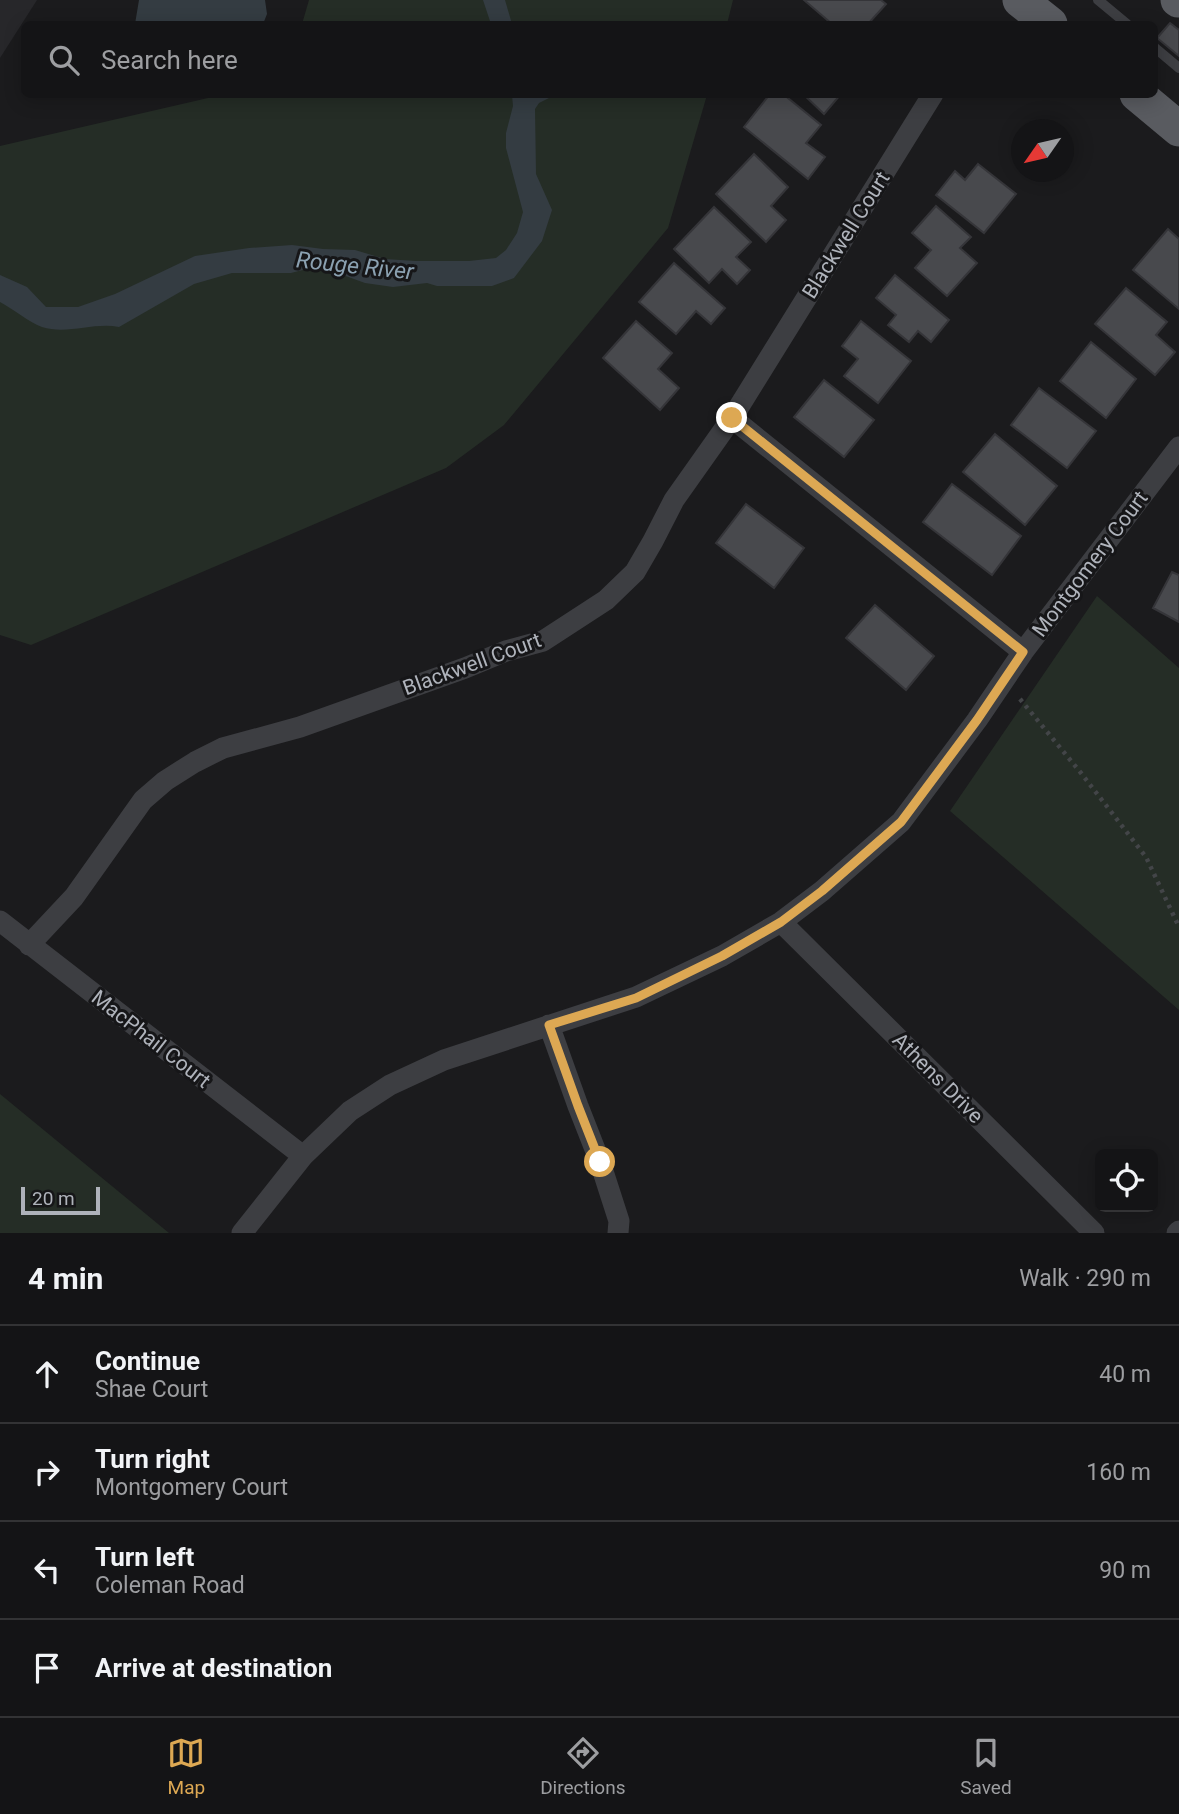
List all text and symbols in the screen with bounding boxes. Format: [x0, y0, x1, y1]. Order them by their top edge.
search box [21, 21, 1158, 98]
icon: search [45, 41, 83, 79]
text: Search here [101, 45, 238, 75]
north arrow [1011, 119, 1074, 182]
street label: Blackwell Court [797, 167, 895, 303]
water label: Rouge River [295, 246, 417, 286]
route end [716, 402, 747, 433]
street label: Montgomery Court [1027, 486, 1153, 642]
street label: Blackwell Court [400, 628, 544, 700]
street label: MacPhail Court [87, 985, 215, 1093]
street label: Athens Drive [888, 1028, 988, 1128]
route start [584, 1146, 615, 1177]
map controls [1095, 1149, 1158, 1212]
button: locate [1095, 1149, 1158, 1212]
scale bar [21, 1184, 100, 1216]
text: 20 m [32, 1187, 75, 1210]
text: 4 min [28, 1261, 103, 1296]
text: Walk · 290 m [1019, 1265, 1151, 1292]
text: Continue [95, 1346, 200, 1376]
icon: ahead [28, 1355, 66, 1393]
text: 40 m [1099, 1361, 1151, 1388]
text: Shae Court [95, 1376, 208, 1403]
text: Turn right [95, 1444, 210, 1474]
icon: right [28, 1453, 66, 1491]
text: 160 m [1086, 1459, 1151, 1486]
text: Montgomery Court [95, 1474, 288, 1501]
text: Turn left [95, 1542, 194, 1572]
icon: left [28, 1551, 66, 1589]
text: 90 m [1099, 1557, 1151, 1584]
text: Coleman Road [95, 1572, 245, 1599]
icon: arrive [28, 1649, 66, 1687]
text: Arrive at destination [95, 1653, 332, 1683]
tab: Map [167, 1734, 205, 1799]
tab: Directions [540, 1734, 625, 1799]
tab: Saved [960, 1734, 1012, 1799]

